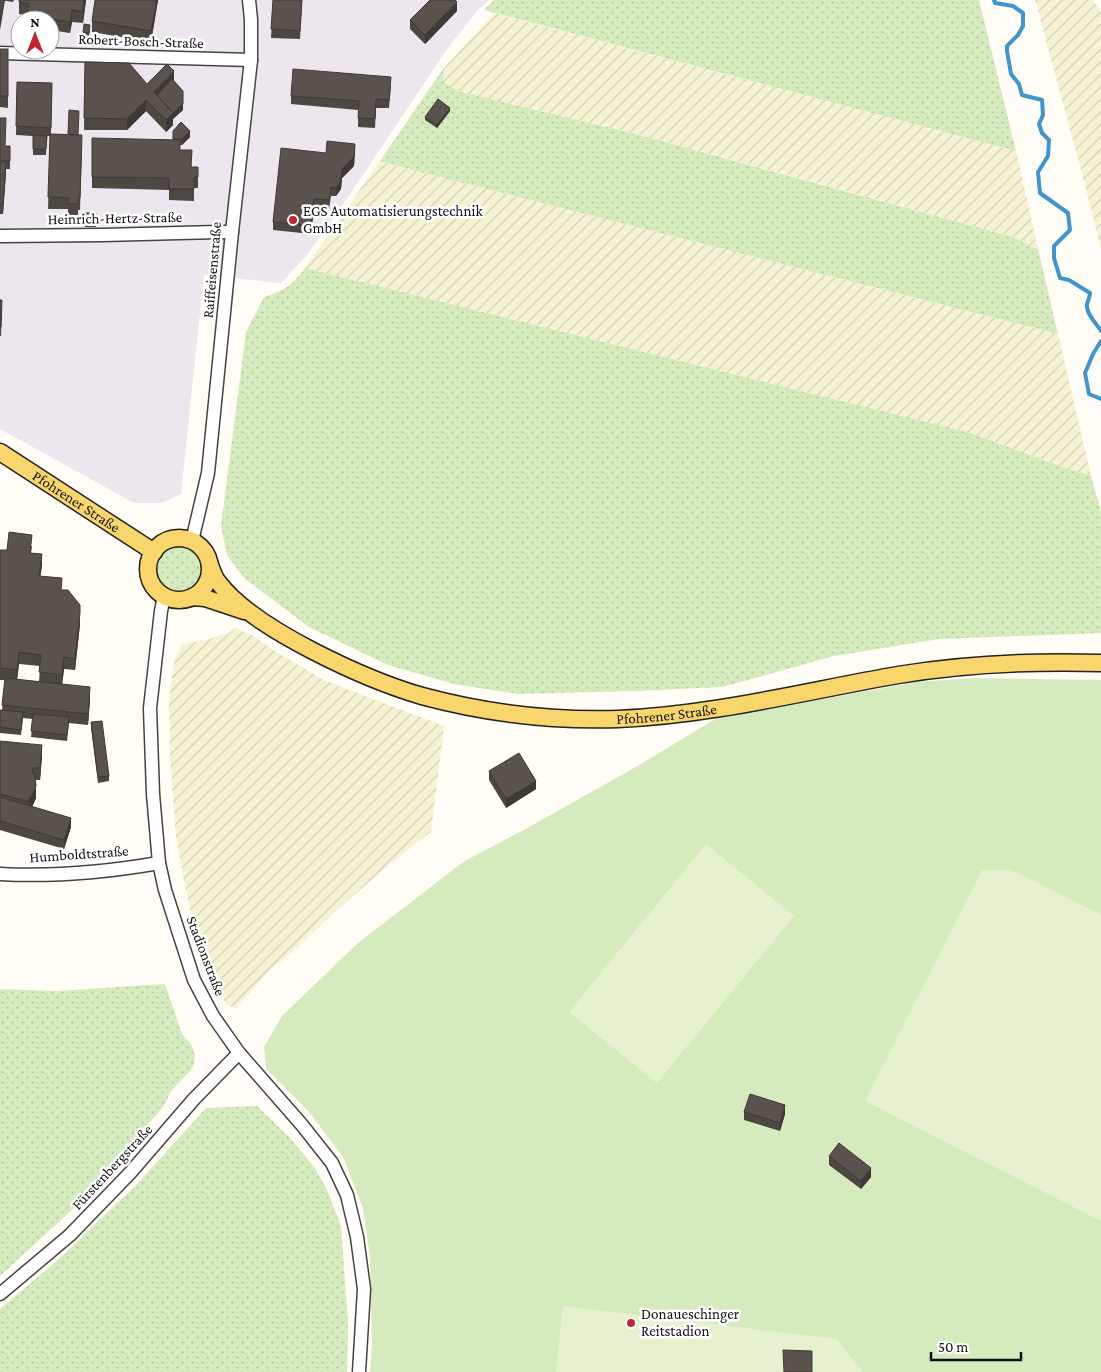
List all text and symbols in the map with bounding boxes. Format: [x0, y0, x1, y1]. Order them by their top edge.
north arrow [10, 10, 60, 60]
text: N [30, 14, 40, 30]
street label: Robert-Bosch-Straße [78, 31, 204, 51]
place label: EGS Automatisierungstechnik GmbH [303, 203, 483, 236]
street label: Heinrich-Hertz-Straße [47, 209, 183, 227]
marker: EGS Automatisierungstechnik GmbH [287, 214, 299, 226]
street label: Raiffeisenstraße [200, 221, 224, 319]
street label: Pfohrener Straße [30, 467, 123, 536]
street label: Pfohrener Straße [616, 701, 718, 727]
street label: Humboldtstraße [29, 843, 130, 865]
street label: Stadionstraße [183, 914, 229, 998]
street label: Fürstenbergstraße [69, 1121, 156, 1213]
place label: Donaueschinger Reitstadion [641, 1306, 740, 1339]
marker: Donaueschinger Reitstadion [625, 1317, 637, 1329]
scale bar [931, 1330, 1021, 1362]
text: 50 m [938, 1339, 968, 1355]

